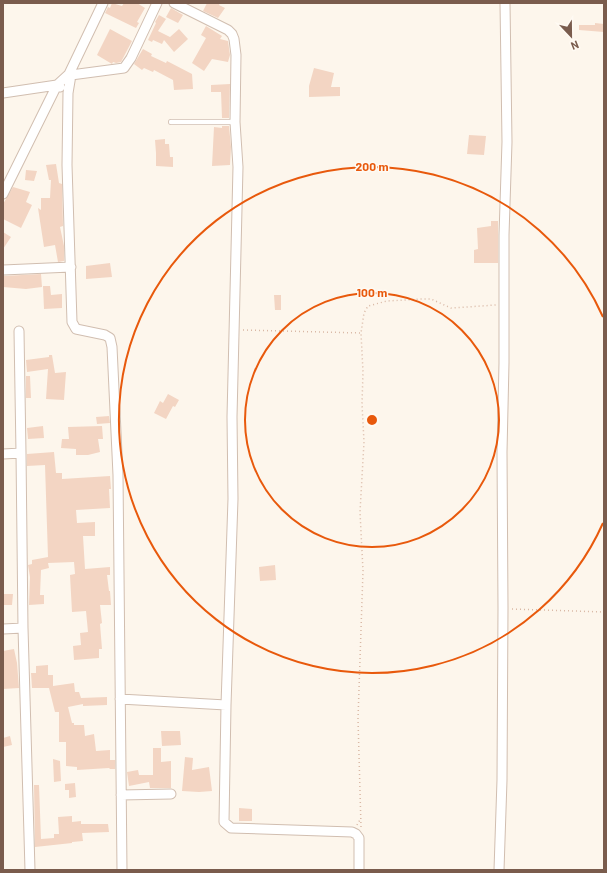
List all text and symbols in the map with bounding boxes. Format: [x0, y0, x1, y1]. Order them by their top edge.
north arrow [551, 16, 591, 56]
text: N [569, 38, 581, 53]
text: 200 m [356, 159, 388, 173]
text: 100 m [357, 285, 387, 299]
centre of rings [365, 413, 379, 427]

